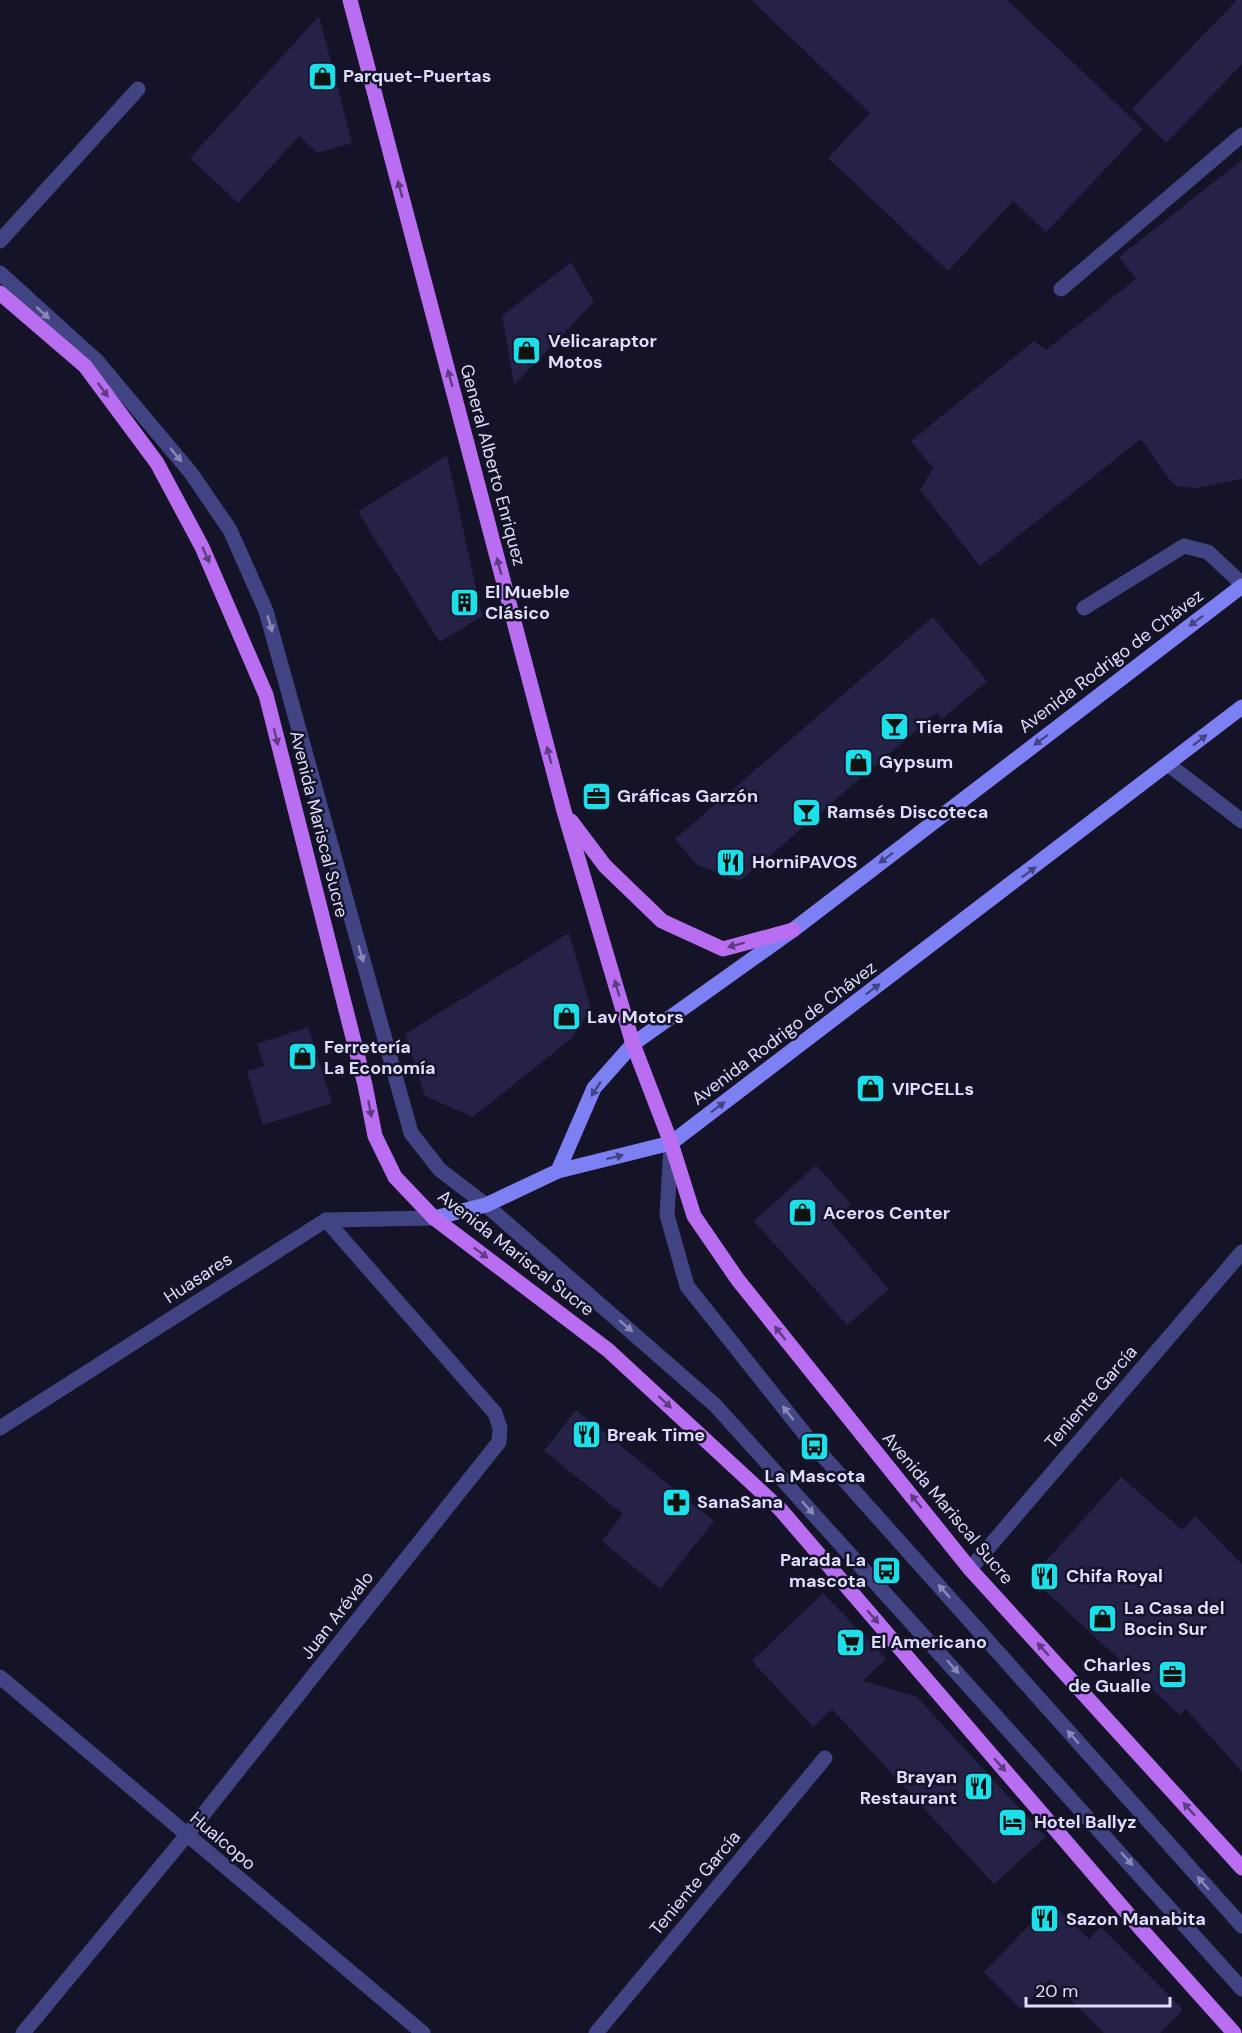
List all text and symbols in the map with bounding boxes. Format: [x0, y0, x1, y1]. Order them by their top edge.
shop icon: Parquet-Puertas [306, 60, 338, 92]
place label: Parquet-Puertas [343, 64, 491, 88]
one-way arrow [394, 180, 404, 198]
one-way arrow [36, 306, 51, 320]
place label: Velicaraptor Motos [548, 329, 657, 374]
shop icon: Velicaraptor Motos [511, 335, 543, 367]
street label: General Alberto Enriquez [455, 362, 531, 568]
one-way arrow [444, 368, 454, 387]
one-way arrow [97, 382, 109, 398]
one-way arrow [169, 447, 182, 462]
one-way arrow [201, 547, 210, 564]
one-way arrow [494, 557, 504, 575]
place label: El Mueble Clásico [485, 580, 570, 625]
street label: Avenida Rodrigo de Chávez [1014, 584, 1208, 738]
building icon: El Mueble Clásico [448, 586, 480, 618]
one-way arrow [266, 615, 275, 633]
one-way arrow [1188, 615, 1203, 627]
bar icon: Tierra Mía [879, 711, 911, 743]
place label: Tierra Mía [916, 715, 1003, 739]
one-way arrow [272, 727, 282, 746]
street label: Avenida Mariscal Sucre [284, 728, 354, 920]
one-way arrow [1033, 733, 1048, 745]
one-way arrow [1192, 734, 1208, 747]
one-way arrow [544, 745, 554, 764]
shop icon: Gypsum [842, 746, 874, 778]
place label: Gypsum [879, 750, 953, 774]
office icon: Gráficas Garzón [580, 780, 612, 812]
place label: Gráficas Garzón [617, 784, 758, 808]
bar icon: Ramsés Discoteca [790, 796, 822, 828]
place label: Ramsés Discoteca [827, 800, 988, 824]
restaurant icon: HorniPAVOS [715, 846, 747, 878]
place label: HorniPAVOS [752, 850, 858, 874]
one-way arrow [878, 852, 894, 865]
one-way arrow [1021, 866, 1036, 878]
one-way arrow [727, 941, 745, 950]
one-way arrow [357, 945, 367, 963]
street label: Avenida Rodrigo de Chávez [687, 956, 881, 1110]
one-way arrow [612, 979, 621, 997]
one-way arrow [866, 984, 881, 996]
shop icon: Lav Motors [550, 1001, 582, 1033]
place label: Lav Motors [587, 1005, 684, 1029]
place label: Ferretería La Economía [324, 1035, 436, 1080]
shop icon: Ferretería La Economía [287, 1041, 319, 1073]
shop icon: VIPCELLs [855, 1073, 887, 1105]
place label: VIPCELLs [892, 1077, 974, 1101]
one-way arrow [590, 1081, 601, 1097]
one-way arrow [366, 1100, 375, 1119]
one-way arrow [710, 1101, 726, 1114]
one-way arrow [605, 1151, 624, 1161]
street label: Avenida Mariscal Sucre [433, 1184, 599, 1322]
shop icon: Aceros Center [786, 1197, 818, 1229]
place label: Aceros Center [823, 1201, 950, 1225]
street label: Huasares [159, 1247, 237, 1309]
one-way arrow [472, 1247, 488, 1259]
one-way arrow [618, 1319, 633, 1332]
one-way arrow [774, 1325, 787, 1341]
street label: Teniente García [1039, 1340, 1143, 1454]
one-way arrow [657, 1395, 672, 1408]
one-way arrow [781, 1405, 794, 1421]
restaurant icon: Break Time [570, 1419, 602, 1451]
place label: Break Time [607, 1423, 705, 1447]
street label: Avenida Mariscal Sucre [877, 1427, 1019, 1589]
bus stop icon: La Mascota [799, 1431, 831, 1463]
place label: La Mascota [765, 1464, 865, 1488]
pharmacy icon: SanaSana [660, 1486, 692, 1518]
place label: SanaSana [697, 1490, 783, 1514]
one-way arrow [910, 1494, 922, 1509]
one-way arrow [801, 1500, 815, 1515]
place label: Parada La mascota [780, 1548, 866, 1593]
bus stop icon: Parada La mascota [871, 1554, 903, 1586]
restaurant icon: Chifa Royal [1029, 1560, 1061, 1592]
place label: Chifa Royal [1066, 1564, 1163, 1588]
street label: Juan Arévalo [295, 1566, 379, 1664]
one-way arrow [937, 1584, 951, 1599]
place label: La Casa del Bocin Sur [1124, 1596, 1224, 1641]
shop icon: La Casa del Bocin Sur [1087, 1602, 1119, 1634]
one-way arrow [866, 1609, 879, 1624]
supermarket icon: El Americano [834, 1626, 866, 1658]
place label: El Americano [871, 1630, 987, 1654]
one-way arrow [1037, 1642, 1050, 1657]
place label: Charles de Gualle [1068, 1653, 1151, 1698]
office icon: Charles de Gualle [1156, 1659, 1188, 1691]
one-way arrow [946, 1660, 960, 1674]
one-way arrow [1067, 1730, 1080, 1745]
one-way arrow [993, 1757, 1006, 1772]
place label: Brayan Restaurant [860, 1765, 957, 1810]
restaurant icon: Brayan Restaurant [962, 1771, 994, 1803]
one-way arrow [1182, 1802, 1196, 1816]
street label: Hualcopo [185, 1806, 261, 1876]
hotel icon: Hotel Ballyz [997, 1806, 1029, 1838]
place label: Hotel Ballyz [1034, 1810, 1136, 1834]
street label: Teniente García [644, 1826, 746, 1940]
one-way arrow [1120, 1851, 1133, 1867]
one-way arrow [1196, 1875, 1210, 1890]
restaurant icon: Sazon Manabita [1029, 1903, 1061, 1935]
place label: Sazon Manabita [1066, 1907, 1206, 1931]
scale bar [1026, 1970, 1170, 2008]
text: 20 m [1035, 1979, 1078, 2003]

